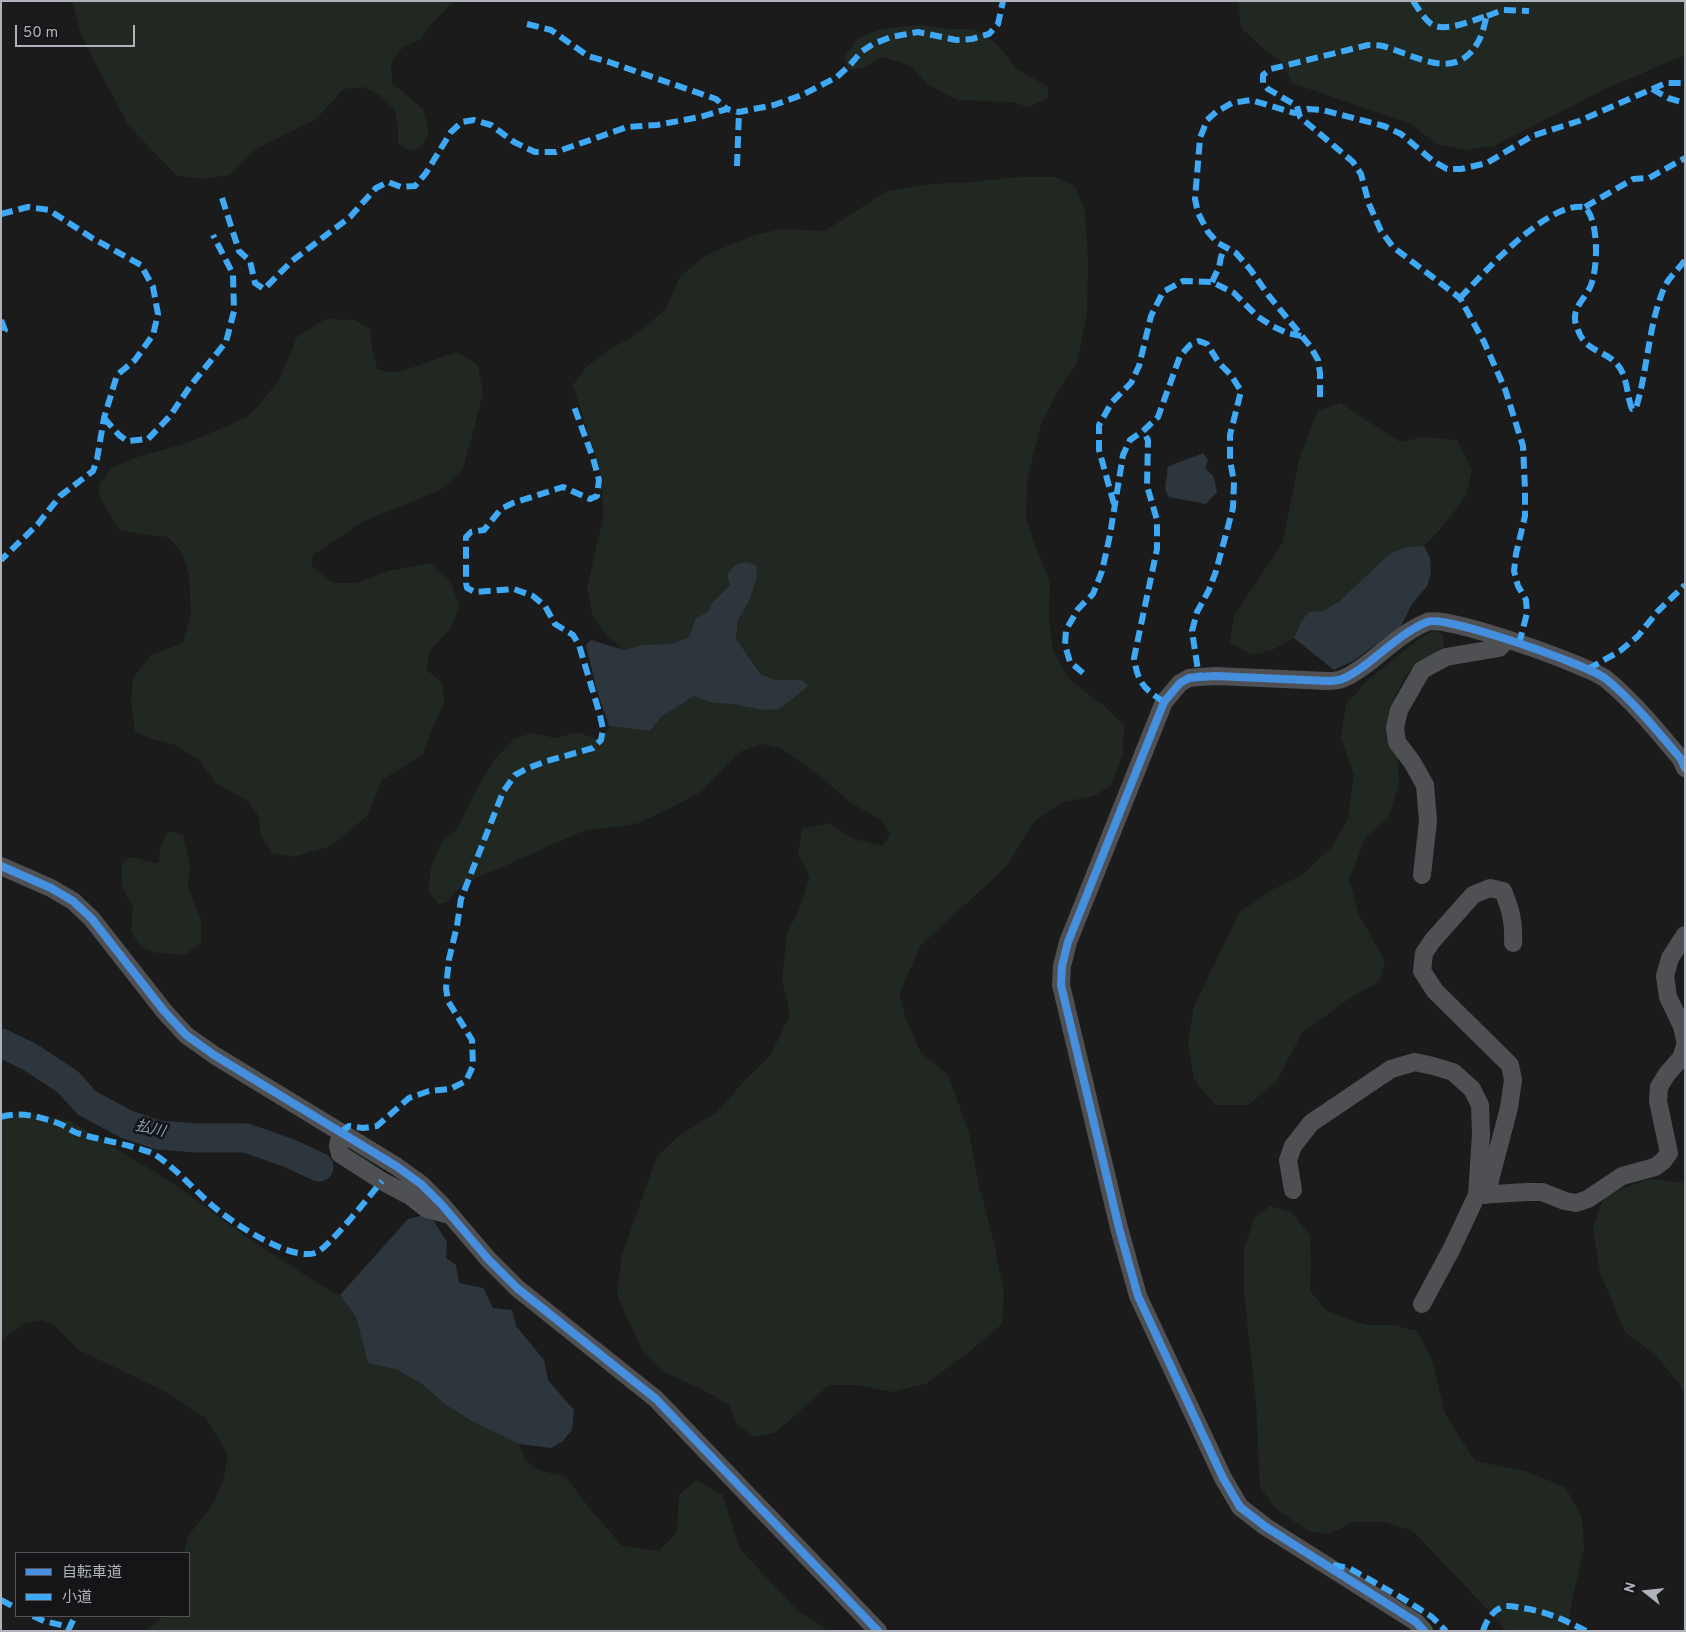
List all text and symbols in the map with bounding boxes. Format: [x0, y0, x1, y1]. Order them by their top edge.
scale bar [18, 15, 138, 47]
text: 50 m [23, 24, 58, 43]
water label: 払川 [133, 1118, 167, 1142]
legend [15, 1552, 190, 1617]
text: 自転車道 [62, 1564, 122, 1583]
north arrow [1621, 1567, 1671, 1617]
text: N [1622, 1581, 1641, 1595]
text: 小道 [62, 1589, 92, 1608]

